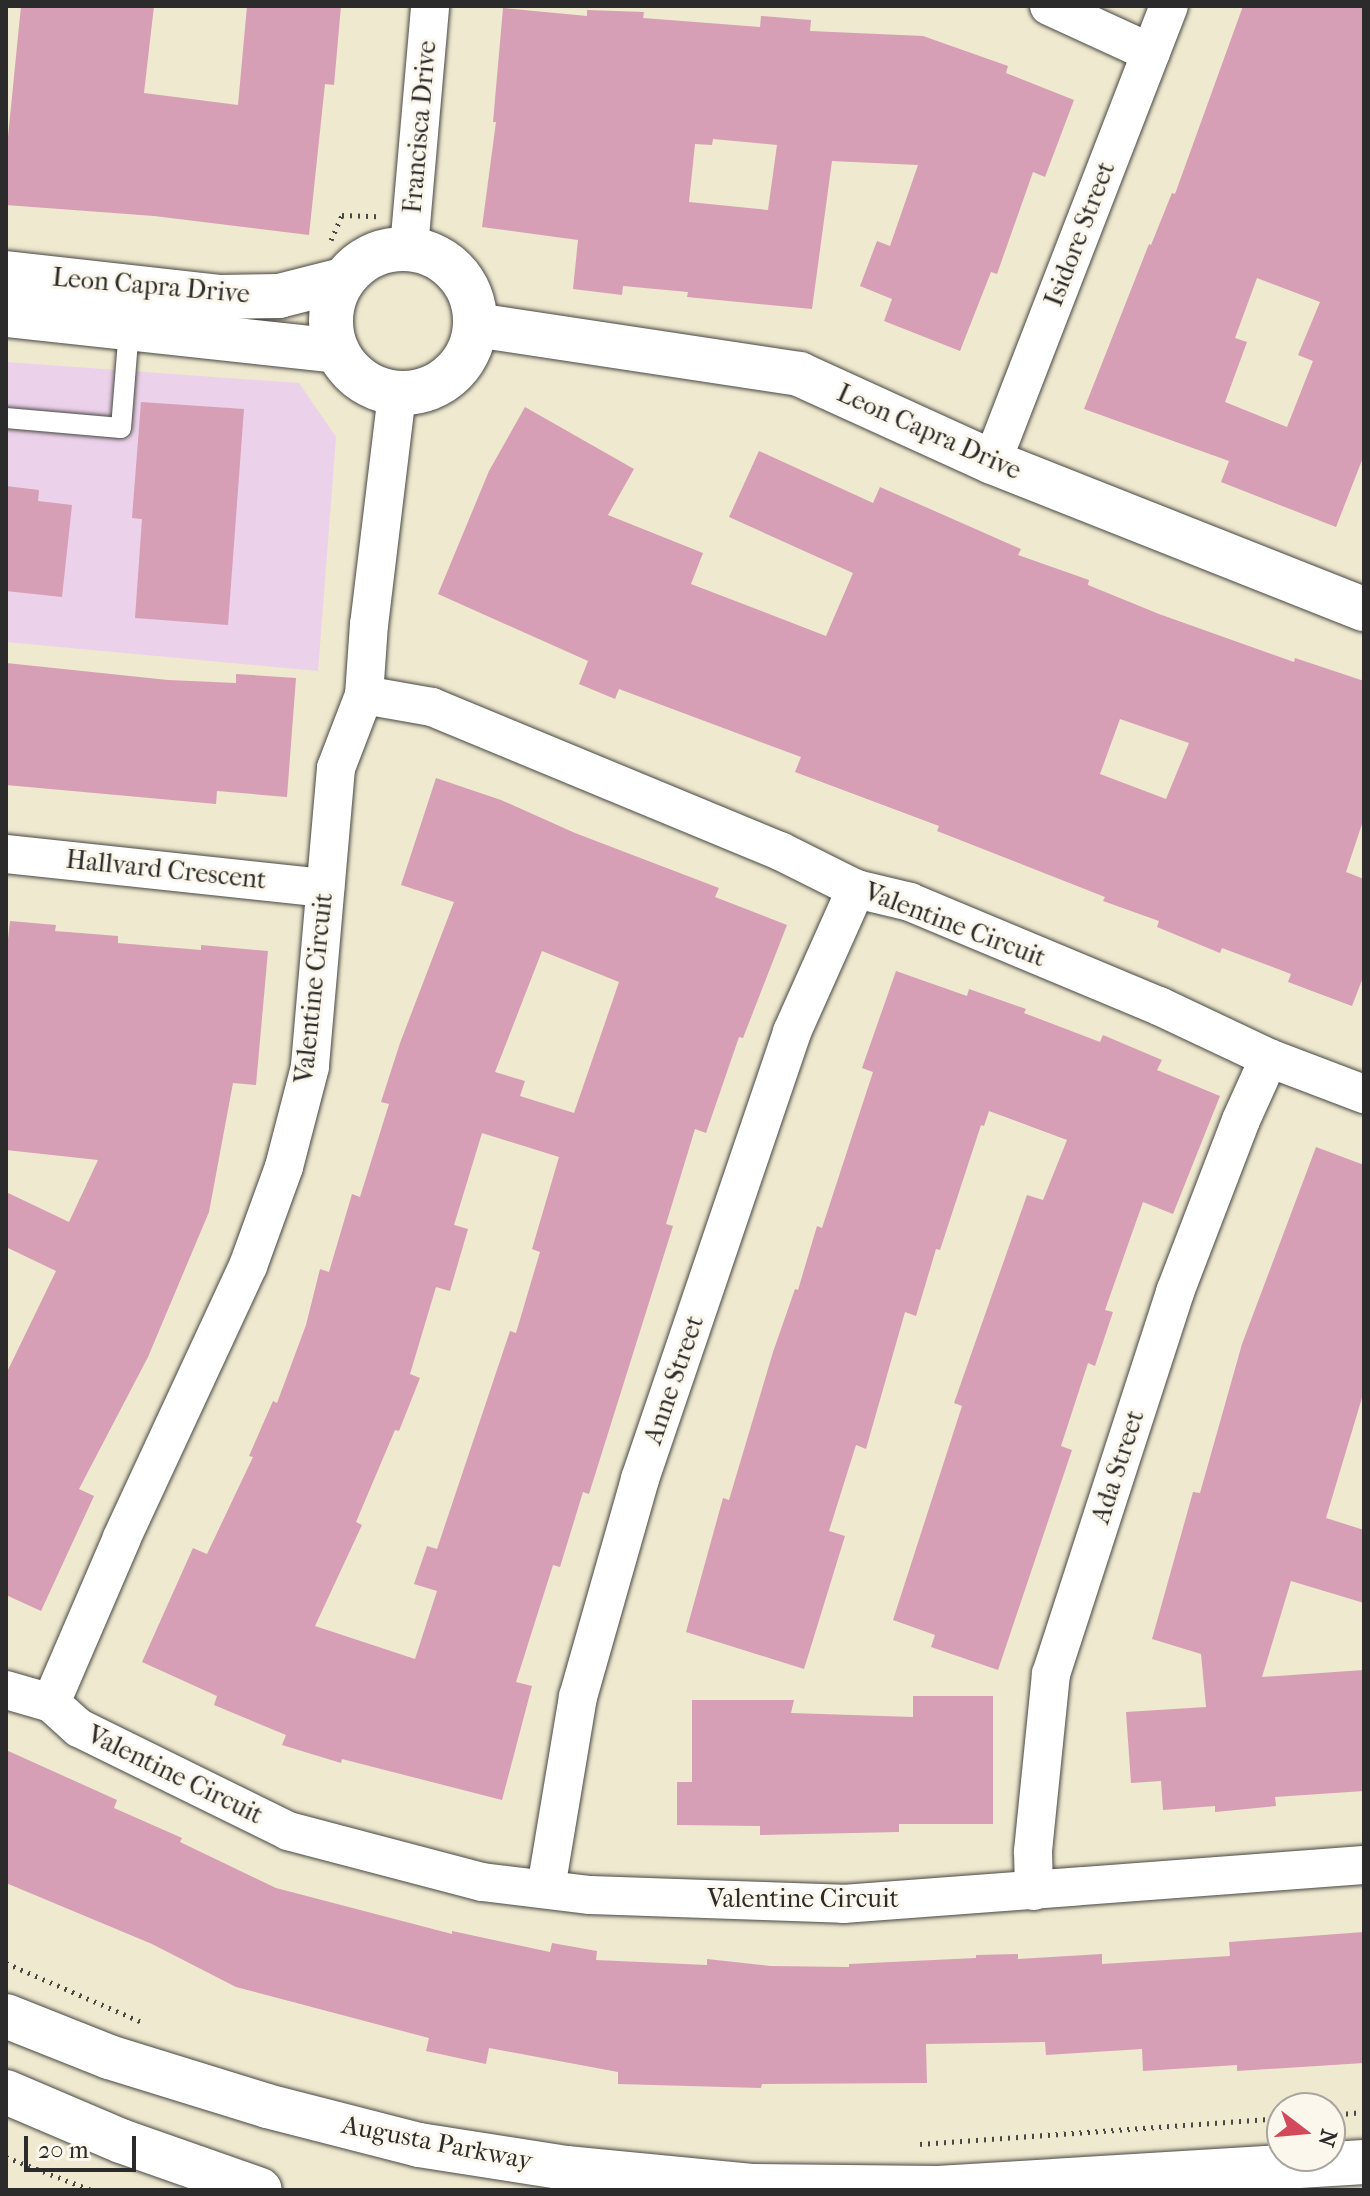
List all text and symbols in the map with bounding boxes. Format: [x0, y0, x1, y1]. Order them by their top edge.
street label: Francisca Drive [397, 39, 443, 215]
street label: Isidore Street [1038, 157, 1122, 311]
street label: Leon Capra Drive [51, 262, 251, 310]
street label: Leon Capra Drive [832, 377, 1026, 487]
street label: Hallvard Crescent [64, 844, 268, 896]
street label: Valentine Circuit [860, 876, 1050, 974]
street label: Valentine Circuit [288, 891, 340, 1085]
street label: Anne Street [637, 1312, 711, 1448]
street label: Ada Street [1085, 1406, 1151, 1528]
street label: Valentine Circuit [82, 1719, 268, 1831]
street label: Valentine Circuit [707, 1883, 899, 1915]
north arrow [1266, 2092, 1346, 2172]
street label: Augusta Parkway [339, 2109, 535, 2177]
scale bar [28, 2120, 140, 2170]
text: N [1312, 2126, 1342, 2150]
text: 20 m [38, 2136, 89, 2164]

